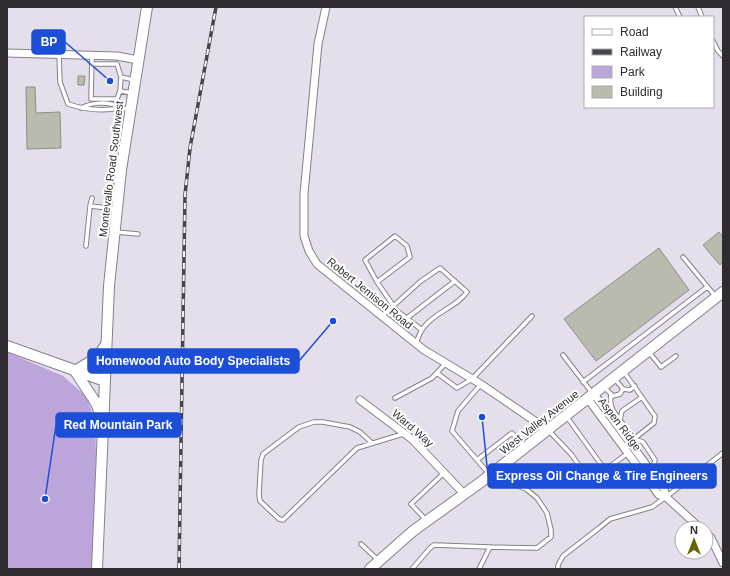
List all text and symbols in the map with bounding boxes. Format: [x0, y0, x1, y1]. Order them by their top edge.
legend [584, 16, 714, 108]
text: Road [620, 25, 649, 39]
callout: BP [32, 30, 65, 54]
text: BP [41, 35, 57, 49]
text: Railway [620, 45, 662, 59]
text: Park [620, 65, 646, 79]
text: Building [620, 85, 663, 99]
street label: Montevallo Road Southwest [97, 100, 125, 238]
street label: Robert Jemison Road [325, 255, 415, 331]
callout: Homewood Auto Body Specialists [88, 349, 299, 373]
text: Homewood Auto Body Specialists [96, 354, 290, 368]
street label: West Valley Avenue [497, 388, 581, 456]
street label: Aspen Ridge [596, 395, 644, 453]
street label: Ward Way [390, 407, 436, 449]
callout: Red Mountain Park [56, 413, 181, 437]
text: Red Mountain Park [64, 418, 173, 432]
callout: Express Oil Change & Tire Engineers [488, 464, 716, 488]
text: Express Oil Change & Tire Engineers [496, 469, 708, 483]
north arrow [674, 520, 714, 560]
text: N [690, 524, 698, 536]

